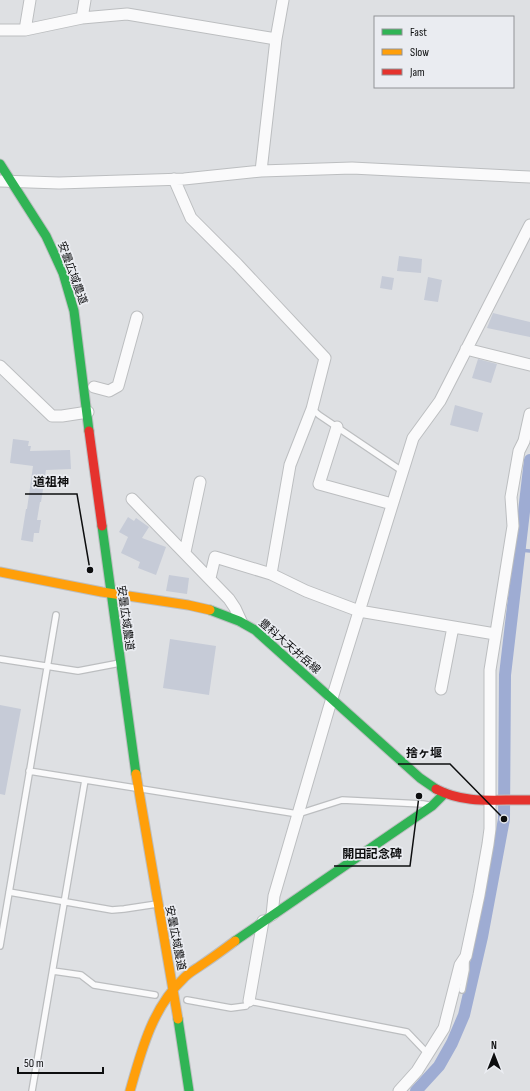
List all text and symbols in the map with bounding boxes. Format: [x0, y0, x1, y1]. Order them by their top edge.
legend [374, 16, 514, 88]
text: Fast [410, 25, 427, 40]
text: Slow [410, 45, 429, 60]
text: Jam [409, 65, 425, 80]
street label: 安曇広域農道 [55, 240, 90, 306]
callout: 道祖神 [25, 470, 77, 494]
text: 道祖神 [33, 475, 69, 490]
street label: 安曇広域農道 [114, 584, 137, 652]
street label: 豊科大天井岳線 [256, 616, 323, 677]
callout: 捨ヶ堰 [398, 740, 450, 764]
text: 捨ヶ堰 [406, 746, 442, 761]
callout: 開田記念碑 [334, 842, 410, 866]
text: 開田記念碑 [342, 847, 402, 862]
street label: 安曇広域農道 [163, 904, 188, 972]
north arrow [474, 1035, 514, 1075]
text: N [491, 1039, 497, 1052]
scale bar [18, 1049, 103, 1075]
text: 50 m [24, 1056, 44, 1071]

